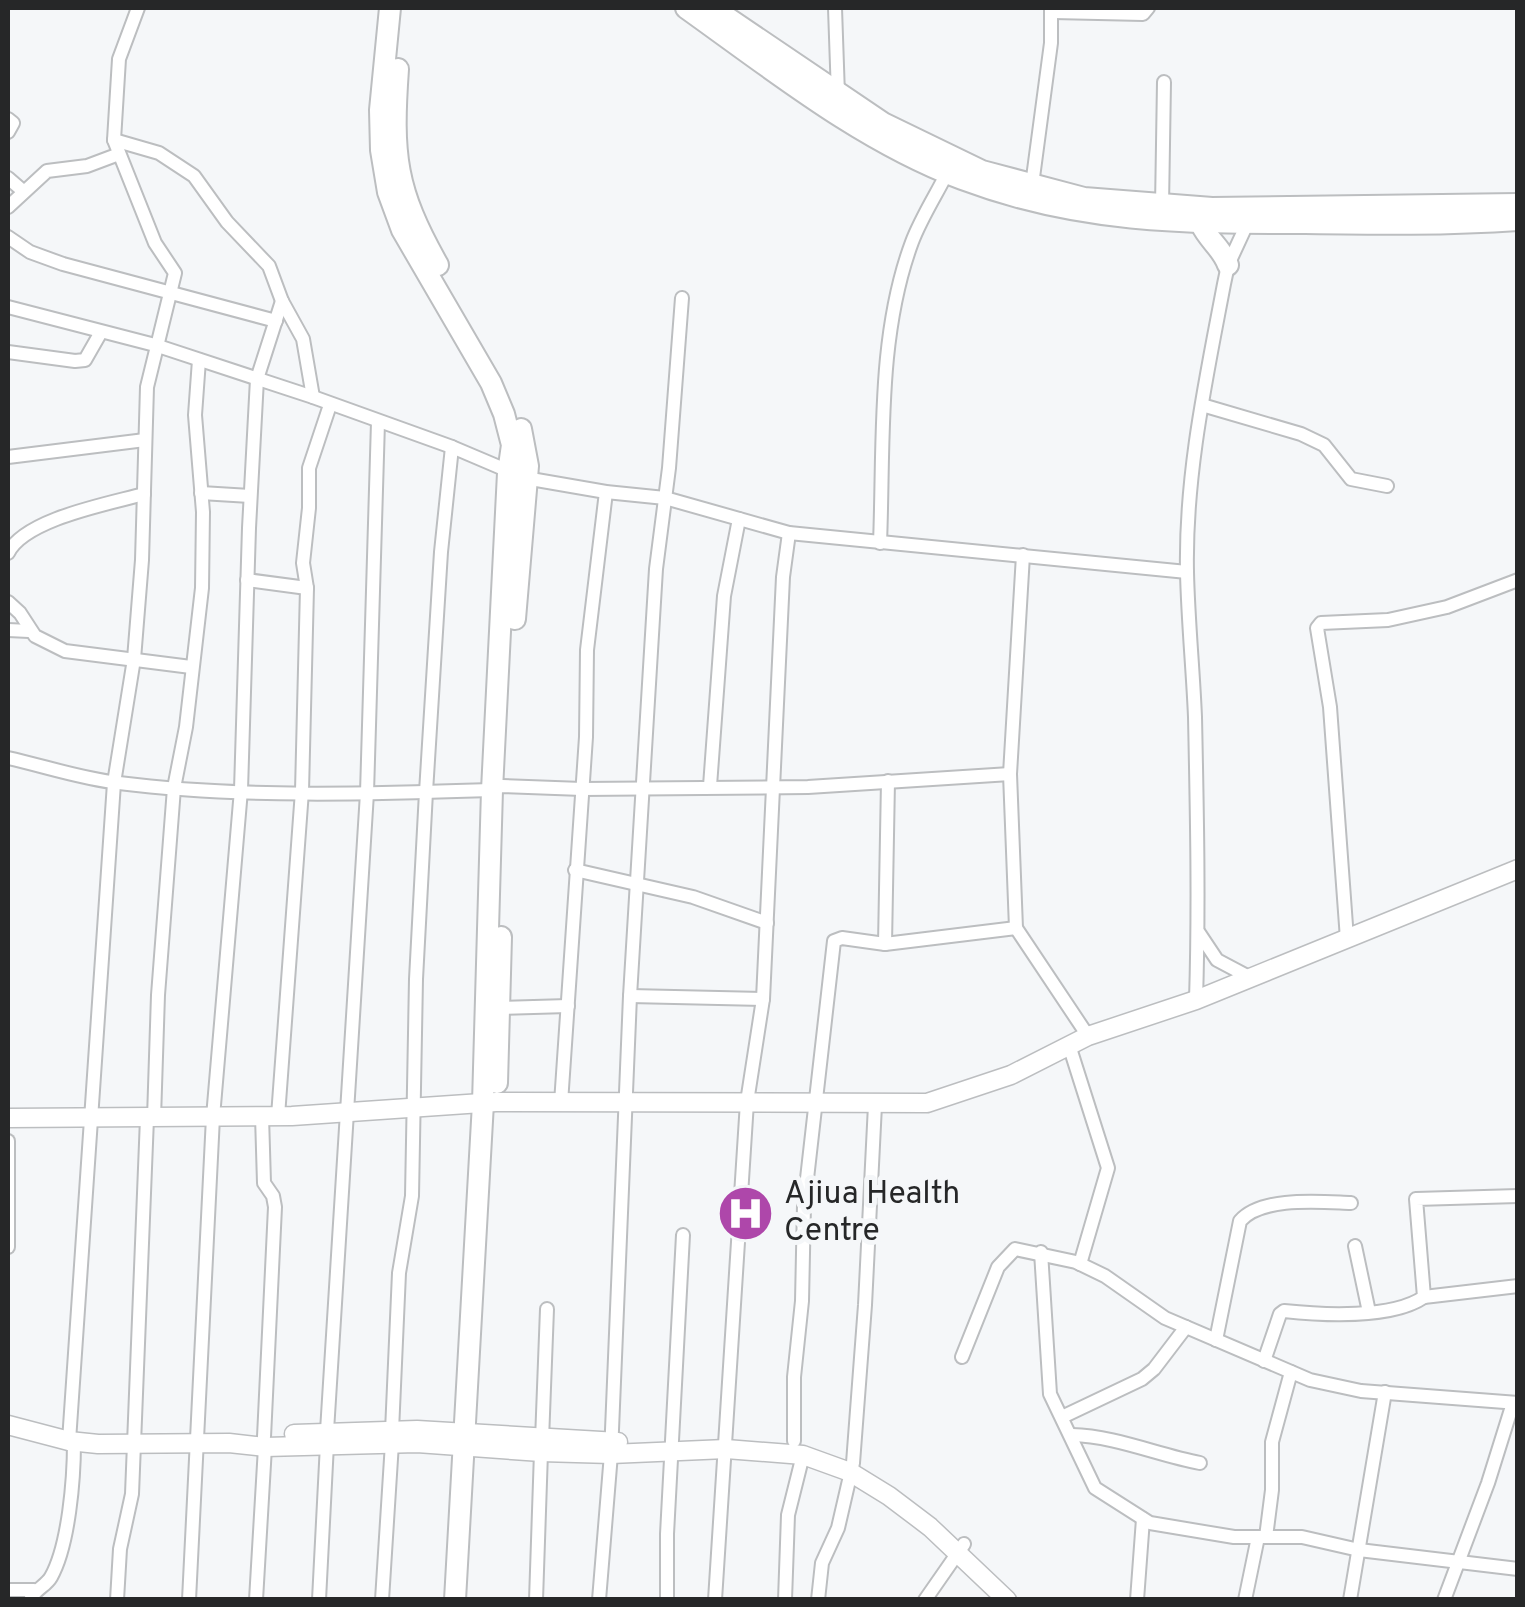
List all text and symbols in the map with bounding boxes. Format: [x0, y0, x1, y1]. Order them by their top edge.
place label: Ajiua Health Centre [784, 1175, 960, 1252]
hospital icon: Ajiua Health Centre [715, 1183, 775, 1243]

